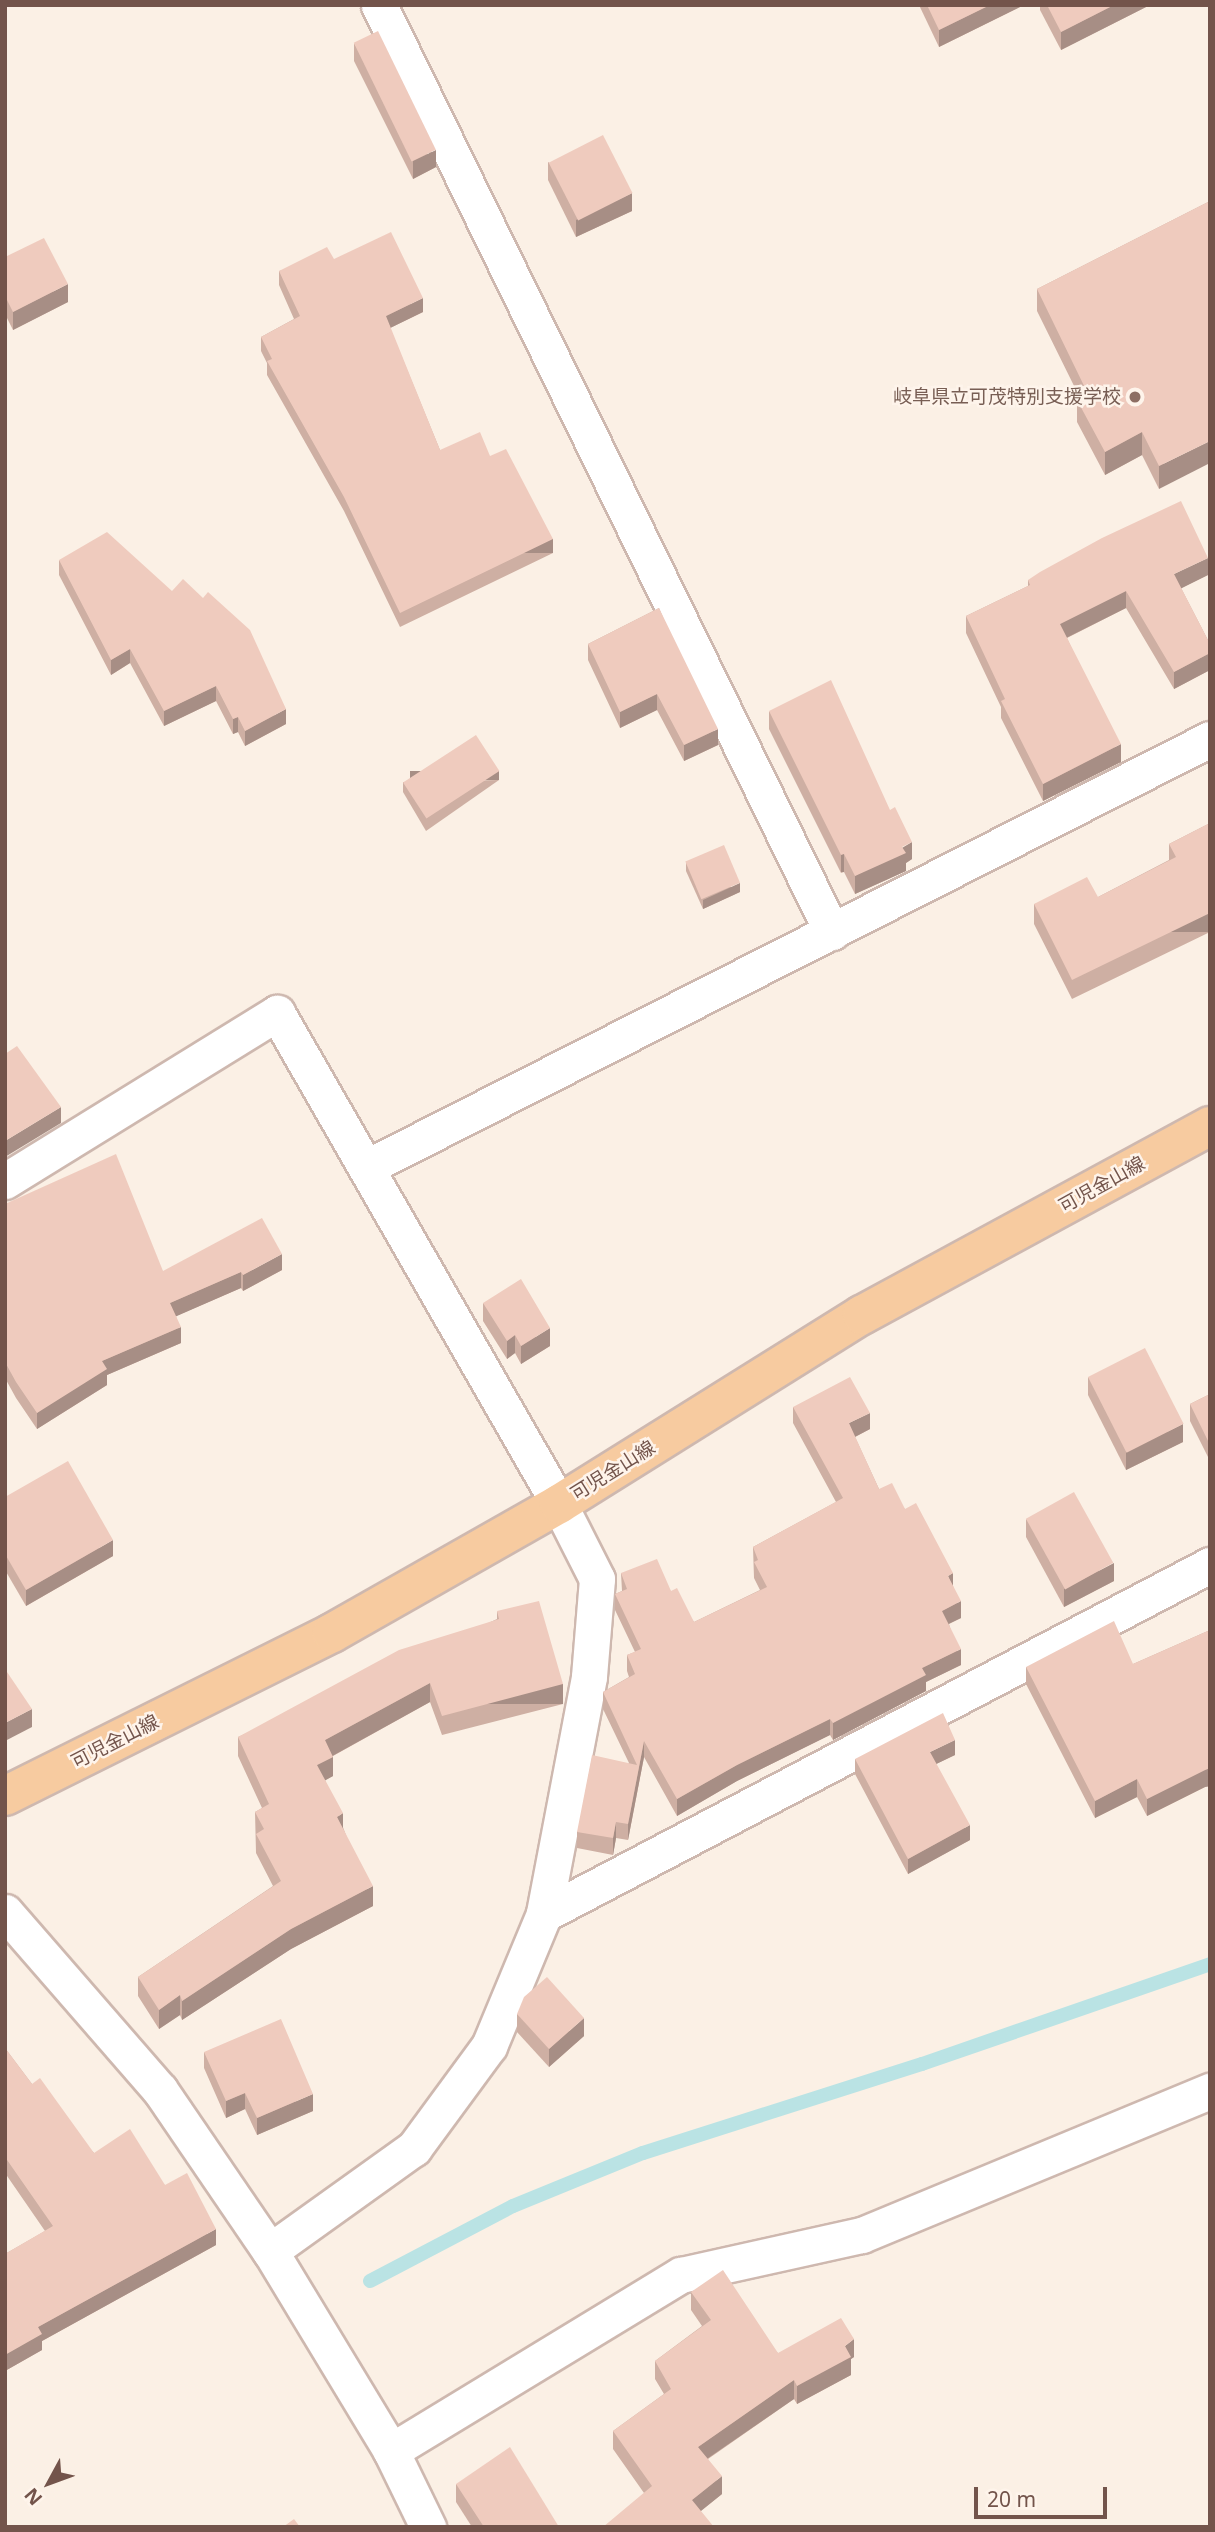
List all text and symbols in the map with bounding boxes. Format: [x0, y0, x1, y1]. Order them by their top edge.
place label: 岐阜県立可茂特別支援学校 [893, 386, 1121, 408]
marker: 岐阜県立可茂特別支援学校 [1127, 389, 1143, 405]
street label: 可児金山線 [1055, 1152, 1149, 1218]
street label: 可児金山線 [567, 1436, 659, 1506]
street label: 可児金山線 [68, 1710, 162, 1774]
north arrow [14, 2448, 84, 2518]
scale bar [977, 2472, 1110, 2516]
text: N [18, 2482, 48, 2511]
text: 20 m [987, 2485, 1036, 2513]

